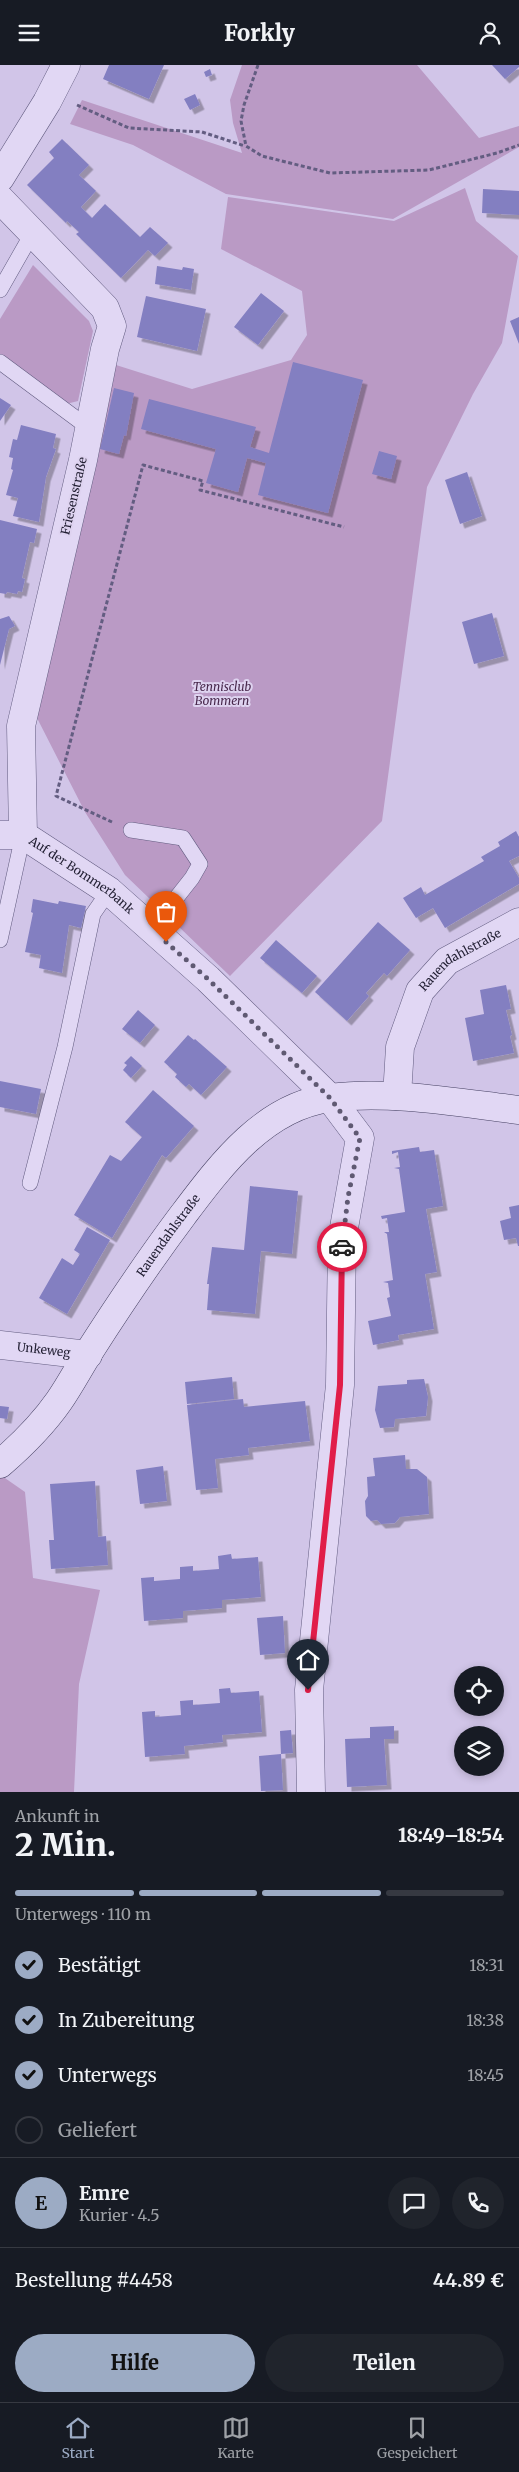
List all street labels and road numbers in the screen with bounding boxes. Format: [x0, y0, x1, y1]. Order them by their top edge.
street label: Friesenstraße [57, 456, 90, 536]
street label: Auf der Bommerbank [26, 832, 138, 917]
street label: Rauendahlstraße [416, 925, 503, 994]
street label: Rauendahlstraße [133, 1191, 203, 1279]
street label: Unkeweg [16, 1339, 72, 1360]

